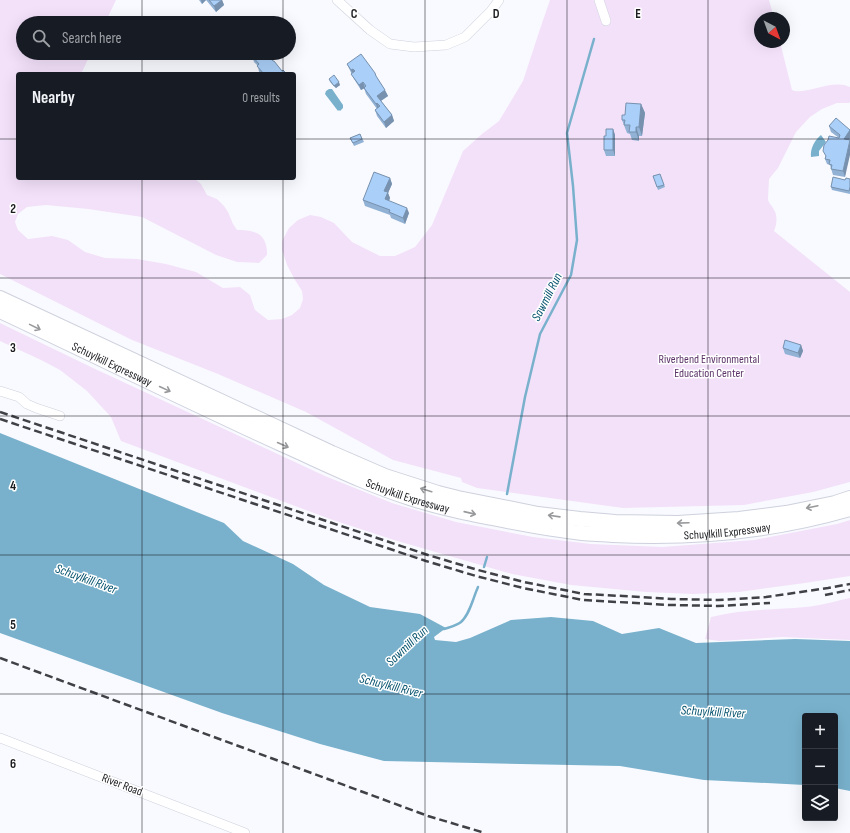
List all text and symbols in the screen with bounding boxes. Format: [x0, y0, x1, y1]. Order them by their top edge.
text: C [351, 6, 358, 22]
text: D [493, 6, 500, 22]
text: E [635, 6, 641, 22]
north arrow [754, 12, 790, 48]
search box [16, 16, 296, 60]
icon: search [30, 27, 52, 49]
text: Search here [62, 29, 122, 48]
text: Nearby [32, 88, 75, 108]
text: 0 results [242, 90, 280, 106]
text: 2 [10, 201, 16, 217]
water label: Sawmill Run [528, 270, 566, 324]
one-way arrow [29, 324, 41, 331]
street label: Schuylkill Expressway [70, 339, 155, 390]
text: 3 [10, 340, 16, 356]
park label: Riverbend Environmental Education Center [659, 352, 759, 381]
one-way arrow [159, 386, 171, 393]
one-way arrow [276, 441, 288, 449]
street label: Schuylkill Expressway [364, 475, 451, 516]
text: 4 [10, 478, 16, 494]
one-way arrow [420, 486, 433, 493]
one-way arrow [806, 504, 819, 512]
one-way arrow [463, 510, 476, 518]
one-way arrow [548, 512, 561, 520]
one-way arrow [677, 519, 690, 527]
street label: Schuylkill Expressway [684, 519, 772, 543]
water label: Schuylkill River [53, 560, 120, 598]
text: 5 [10, 617, 16, 633]
water label: Sawmill Run [383, 622, 432, 670]
water label: Schuylkill River [358, 670, 425, 702]
water label: Schuylkill River [680, 702, 747, 722]
map controls [802, 713, 838, 821]
button: + [802, 713, 838, 749]
button: − [802, 749, 838, 785]
text: 6 [10, 756, 16, 772]
street label: River Road [99, 770, 145, 800]
button: layers [802, 785, 838, 821]

